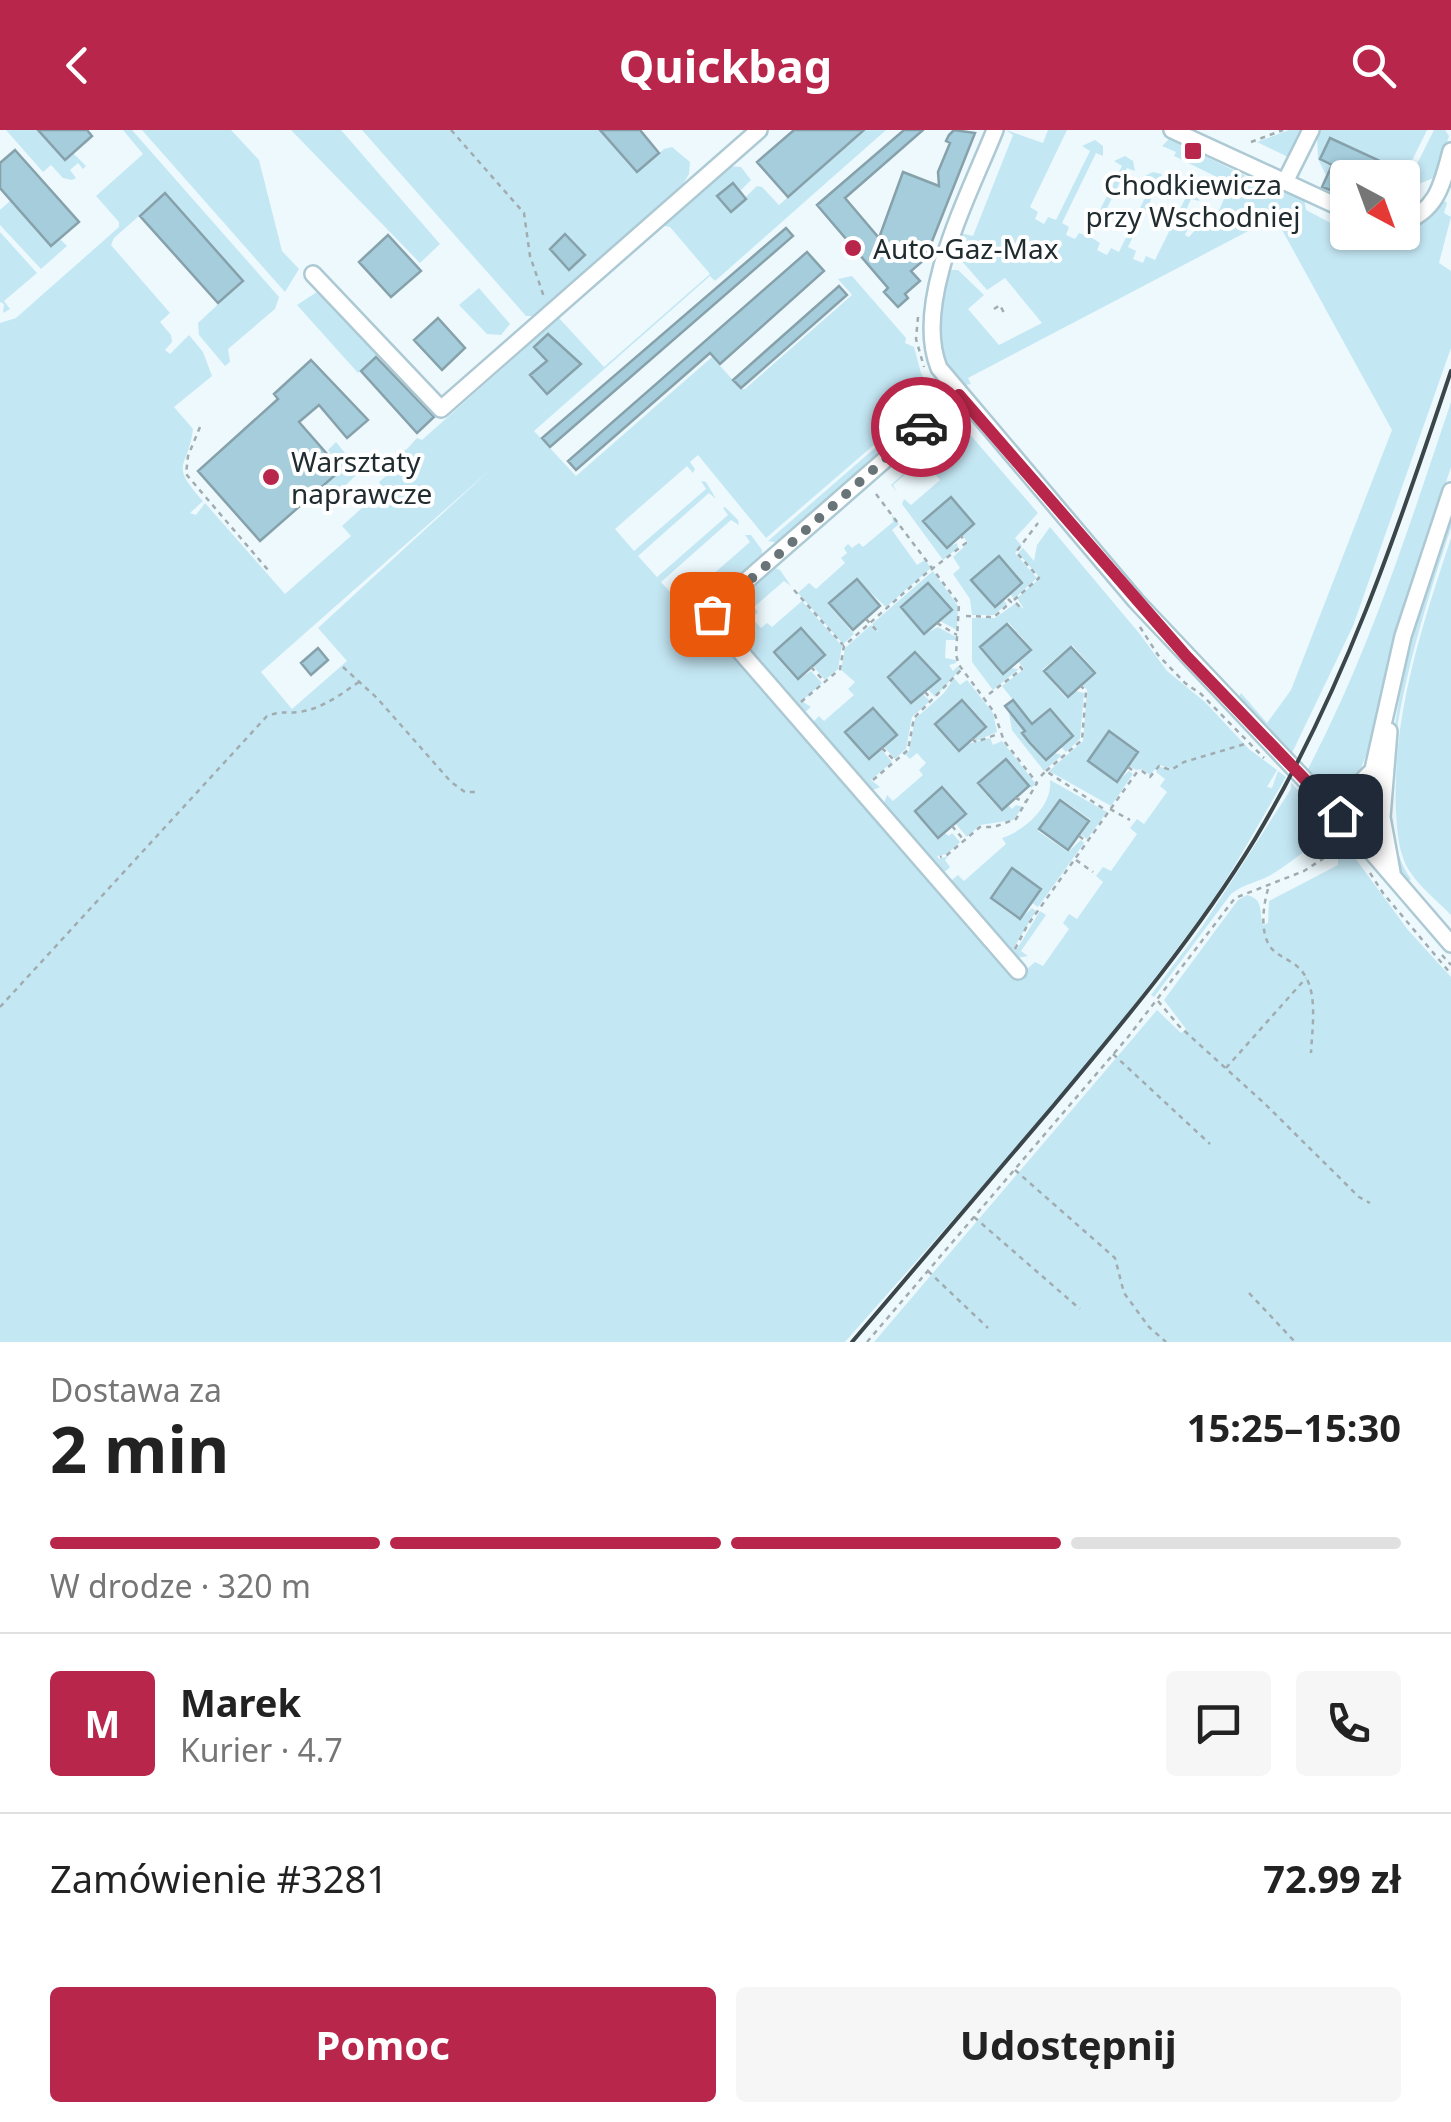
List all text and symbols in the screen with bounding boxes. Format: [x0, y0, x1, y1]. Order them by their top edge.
text: Quickbag [619, 35, 832, 96]
icon: back [50, 38, 105, 93]
icon: search [1346, 38, 1401, 93]
marker: Chodkiewicza przy Wschodniej [1182, 140, 1204, 162]
north arrow [1330, 160, 1420, 250]
map controls [1330, 160, 1420, 250]
place label: Chodkiewicza przy Wschodniej [1085, 165, 1301, 235]
place label: Auto-Gaz-Max [873, 229, 1059, 267]
marker: Auto-Gaz-Max [842, 237, 864, 259]
courier [871, 377, 971, 477]
icon: car [894, 400, 949, 455]
place label: Warsztaty naprawcze [291, 442, 432, 512]
marker: Warsztaty naprawcze [260, 466, 282, 488]
pin [670, 572, 755, 657]
icon: bag [685, 587, 740, 642]
pin [1298, 774, 1383, 859]
icon: home [1313, 789, 1368, 844]
text: Dostawa za [50, 1368, 222, 1411]
text: 15:25–15:30 [1187, 1401, 1401, 1453]
text: 2 min [50, 1404, 229, 1492]
text: W drodze · 320 m [50, 1564, 311, 1607]
button: chat [1166, 1671, 1271, 1776]
button: phone [1296, 1671, 1401, 1776]
text: Marek [180, 1676, 301, 1728]
text: M [85, 1697, 120, 1749]
text: Kurier · 4.7 [180, 1728, 343, 1771]
text: Zamówienie #3281 [50, 1852, 388, 1904]
text: 72.99 zł [1263, 1852, 1401, 1904]
button: Pomoc [50, 1987, 716, 2102]
button: Udostępnij [736, 1987, 1401, 2102]

